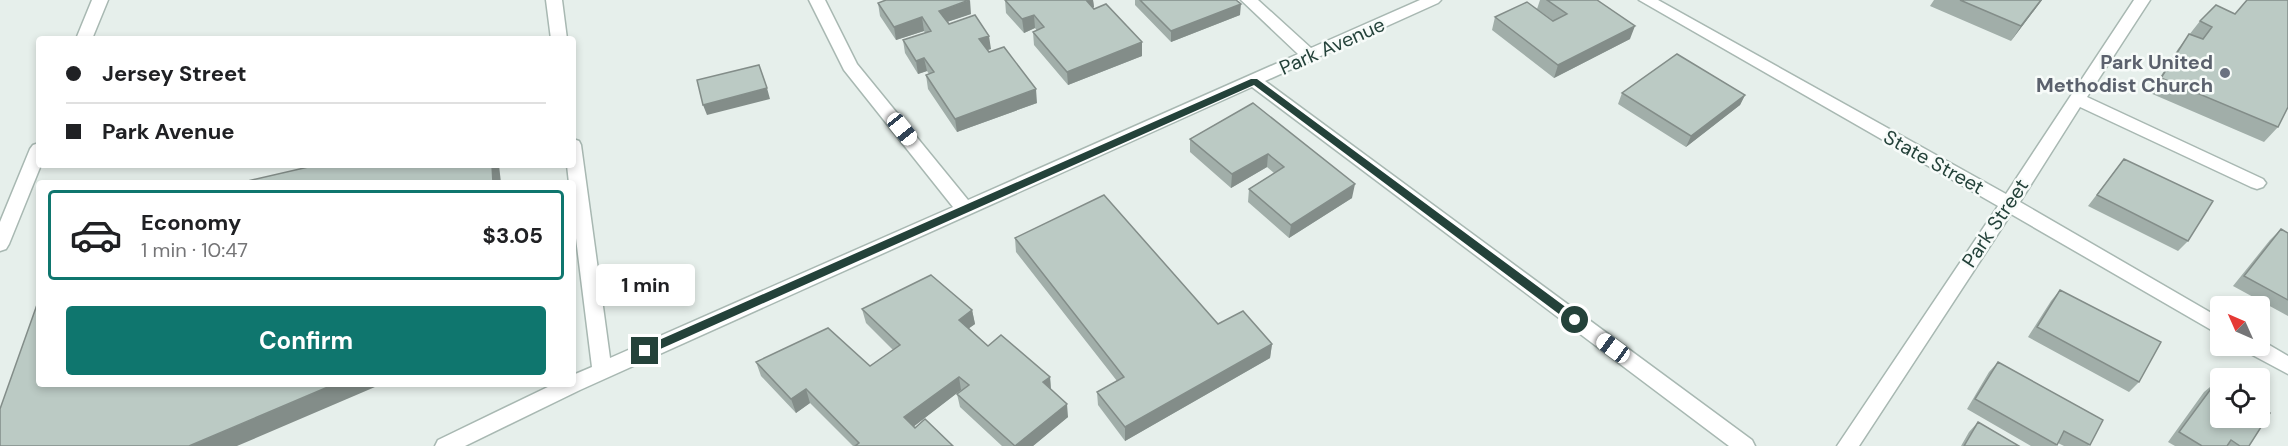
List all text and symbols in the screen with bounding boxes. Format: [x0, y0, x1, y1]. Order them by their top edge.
street label: Park Avenue [1275, 11, 1389, 81]
place label: Park United Methodist Church [2036, 49, 2213, 98]
text: Jersey Street [102, 59, 247, 88]
marker: Park United Methodist Church [2218, 66, 2232, 80]
car [884, 109, 920, 149]
text: Park Avenue [102, 117, 234, 146]
street label: State Street [1879, 124, 1989, 200]
street label: Park Street [1956, 174, 2034, 272]
icon: car [69, 208, 123, 262]
text: Economy [141, 208, 241, 237]
text: $3.05 [483, 221, 543, 250]
text: 1 min · 10:47 [141, 237, 248, 263]
callout: 1 min [596, 264, 694, 306]
text: 1 min [621, 272, 670, 298]
north arrow [2210, 296, 2270, 356]
map controls [2210, 296, 2270, 428]
button: Confirm [66, 306, 546, 375]
route start [1561, 306, 1588, 333]
car [1593, 330, 1633, 366]
route end [631, 337, 658, 364]
button: locate [2210, 368, 2270, 428]

